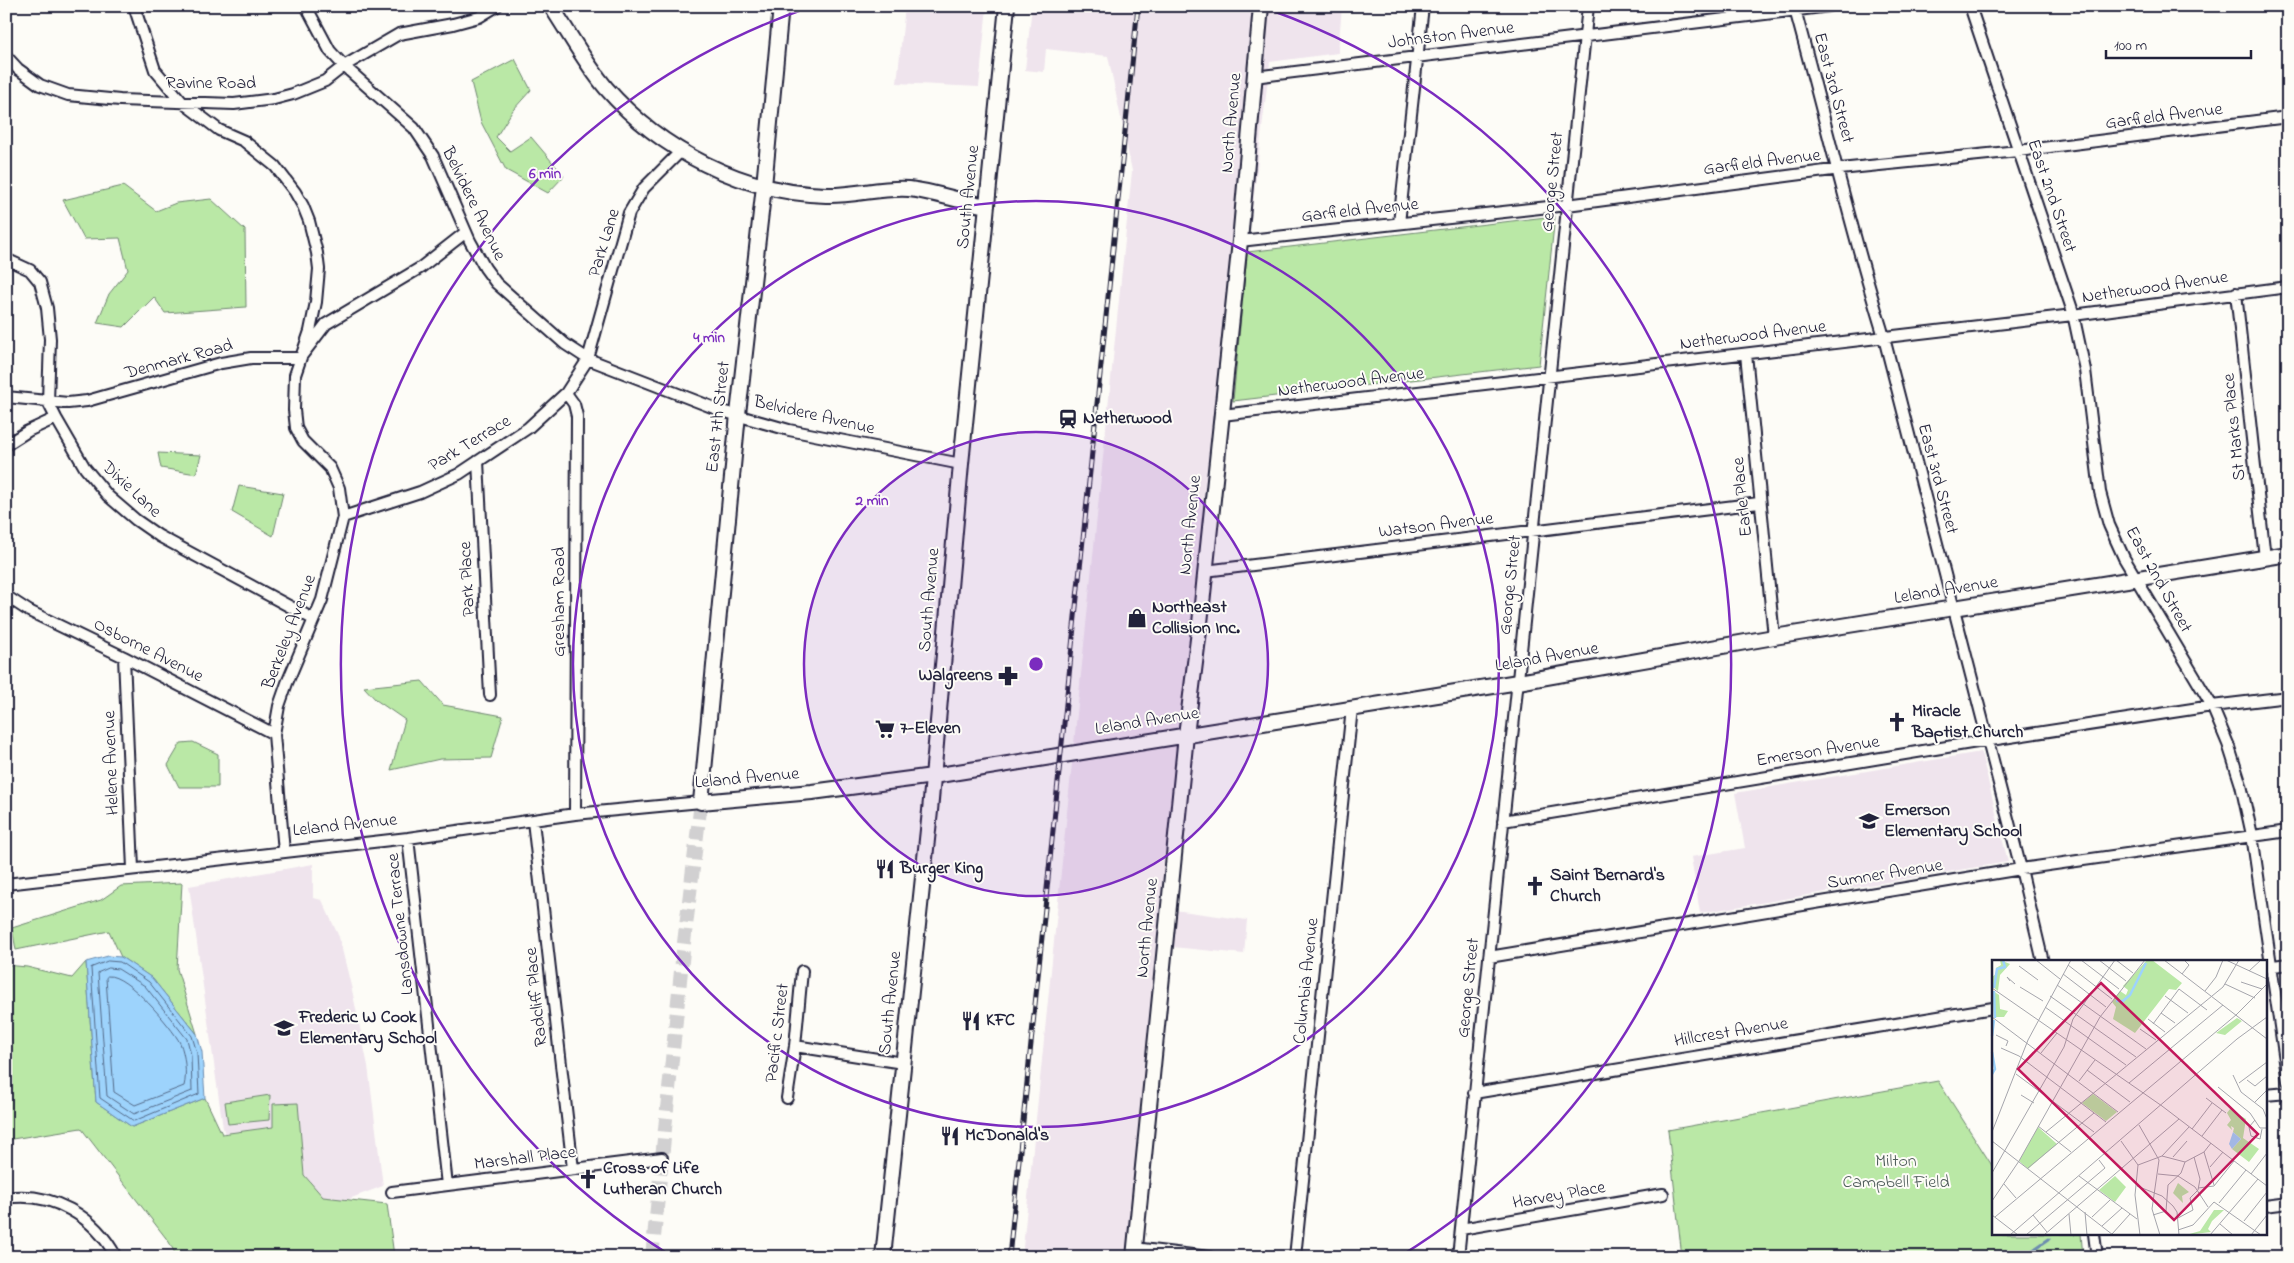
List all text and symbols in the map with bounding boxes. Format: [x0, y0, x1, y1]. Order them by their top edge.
street label: Johnston Avenue [1386, 15, 1516, 57]
scale bar [2106, 28, 2252, 60]
street label: East 3rd Street [1806, 30, 1860, 146]
text: 100 m [2114, 35, 2147, 57]
street label: Ravine Road [166, 71, 256, 97]
street label: North Avenue [1215, 71, 1249, 174]
street label: Garfield Avenue [2104, 97, 2225, 137]
street label: George Street [1535, 131, 1572, 233]
street label: East 2nd Street [2019, 136, 2083, 256]
street label: Belvidere Avenue [434, 142, 512, 266]
street label: South Avenue [951, 143, 987, 250]
street label: Garfield Avenue [1702, 143, 1823, 183]
text: 6 min [528, 163, 562, 185]
street label: Garfield Avenue [1300, 192, 1421, 230]
street label: Park Lane [582, 205, 628, 280]
street label: Netherwood Avenue [2080, 265, 2231, 311]
street label: Netherwood Avenue [1678, 314, 1829, 358]
text: 4 min [692, 327, 725, 349]
street label: Denmark Road [121, 333, 236, 387]
street label: East 7th Street [700, 360, 738, 474]
street label: Netherwood Avenue [1276, 361, 1427, 405]
street label: St Marks Place [2216, 371, 2254, 482]
street label: Belvidere Avenue [750, 389, 878, 443]
place label: Netherwood [1083, 406, 1173, 432]
station icon: Netherwood [1057, 408, 1079, 430]
street label: Park Terrace [424, 409, 517, 479]
street label: East 3rd Street [1910, 421, 1964, 537]
street label: Dixie Lane [94, 455, 167, 525]
street label: Earle Place [1726, 455, 1760, 538]
street label: North Avenue [1173, 473, 1209, 576]
text: 2 min [855, 490, 889, 512]
street label: Watson Avenue [1377, 506, 1496, 546]
street label: East 2nd Street [2118, 522, 2198, 638]
street label: George Street [1493, 534, 1530, 636]
street label: Park Place [453, 540, 483, 617]
street label: South Avenue [913, 546, 948, 653]
street label: Gresham Road [547, 547, 573, 657]
street label: Berkeley Avenue [256, 570, 324, 694]
street label: Leland Avenue [1892, 570, 2001, 612]
place label: Northeast Collision Inc. [1152, 595, 1240, 642]
shop icon: Northeast Collision Inc. [1126, 607, 1148, 629]
street label: Osborne Avenue [88, 612, 208, 690]
street label: Leland Avenue [1493, 636, 1602, 680]
centre of rings [1027, 655, 1045, 673]
place label: Walgreens [918, 663, 993, 690]
pharmacy icon: Walgreens [997, 665, 1019, 687]
place label: Miracle Baptist Church [1911, 699, 2024, 746]
street label: Leland Avenue [1093, 701, 1202, 743]
street label: Helene Avenue [97, 709, 127, 816]
church icon: Miracle Baptist Church [1886, 711, 1908, 733]
place label: 7-Eleven [900, 716, 961, 742]
supermarket icon: 7-Eleven [874, 718, 896, 740]
street label: Emerson Avenue [1755, 729, 1882, 775]
street label: Leland Avenue [694, 761, 801, 797]
place label: Emerson Elementary School [1884, 798, 2022, 846]
street label: Leland Avenue [292, 807, 399, 844]
school or university icon: Emerson Elementary School [1858, 810, 1880, 832]
street label: Lansdowne Terrace [381, 851, 421, 996]
street label: Sumner Avenue [1825, 853, 1946, 897]
place label: Burger King [899, 856, 983, 883]
restaurant icon: Burger King [874, 858, 896, 880]
place label: Saint Bernard's Church [1550, 863, 1665, 910]
church icon: Saint Bernard's Church [1524, 875, 1546, 897]
street label: North Avenue [1130, 876, 1166, 979]
street label: Columbia Avenue [1287, 916, 1327, 1045]
street label: George Street [1451, 937, 1488, 1039]
street label: Radcliff Place [519, 945, 555, 1048]
street label: South Avenue [873, 949, 909, 1056]
inset map [1992, 960, 2266, 1236]
street label: Pacific Street [759, 982, 797, 1084]
place label: Frederic W Cook Elementary School [298, 1005, 437, 1053]
place label: KFC [986, 1008, 1015, 1034]
restaurant icon: KFC [960, 1010, 982, 1032]
street label: Hillcrest Avenue [1672, 1011, 1791, 1055]
school or university icon: Frederic W Cook Elementary School [273, 1017, 295, 1039]
place label: McDonald's [965, 1123, 1049, 1149]
restaurant icon: McDonald's [939, 1125, 961, 1147]
street label: Marshall Place [473, 1140, 578, 1178]
park label: Milton Campbell Field [1842, 1149, 1950, 1196]
place label: Cross of Life Lutheran Church [603, 1156, 722, 1203]
church icon: Cross of Life Lutheran Church [577, 1168, 599, 1190]
street label: Harvey Place [1510, 1175, 1608, 1217]

